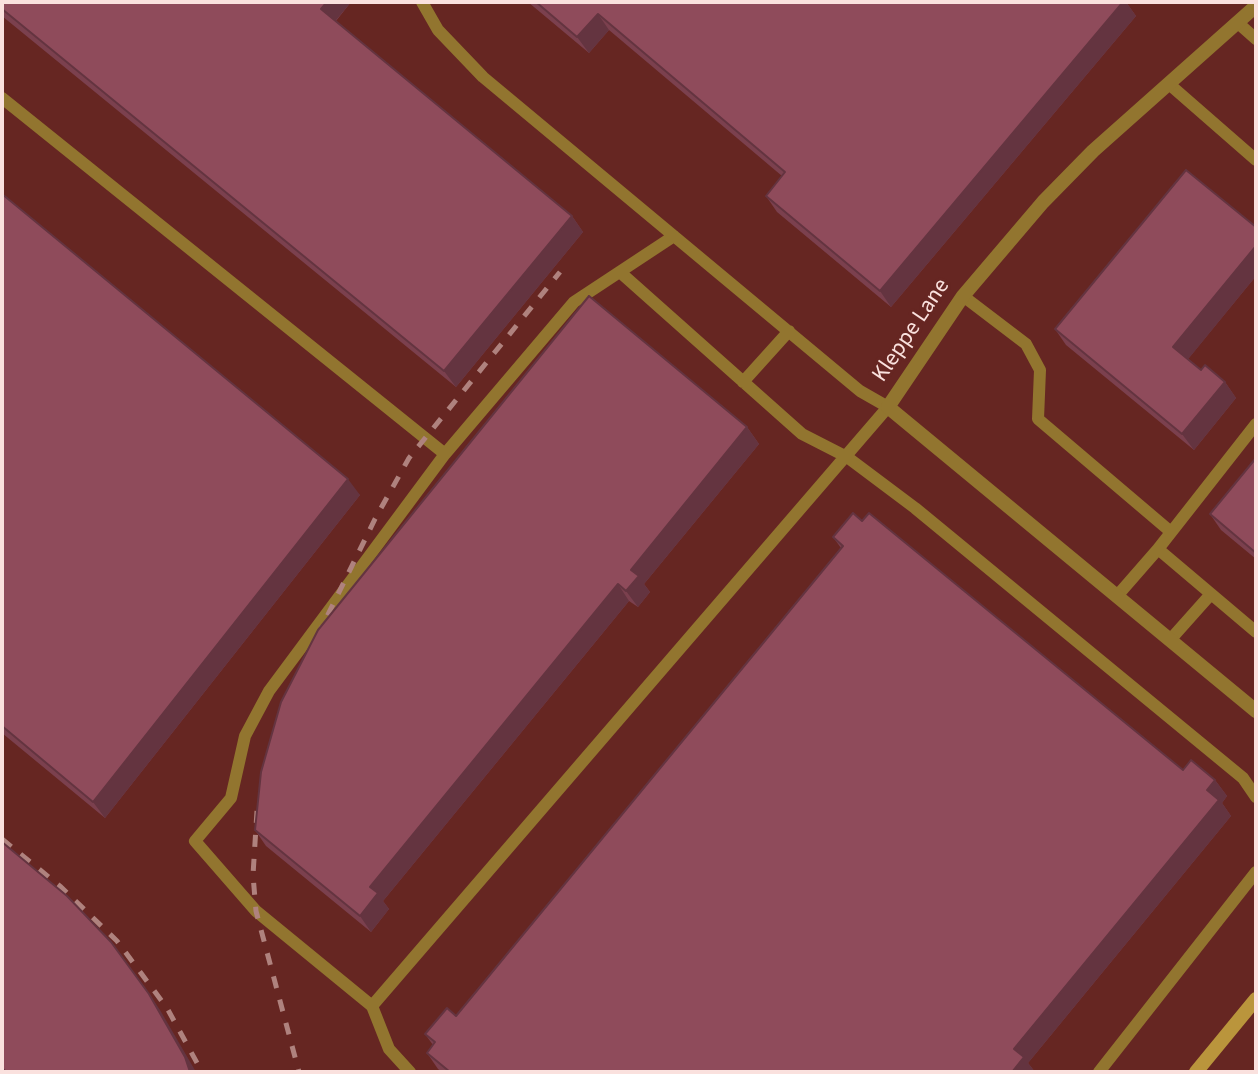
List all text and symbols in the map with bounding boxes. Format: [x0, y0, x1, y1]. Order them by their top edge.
street label: Kleppe Lane [867, 274, 957, 388]

